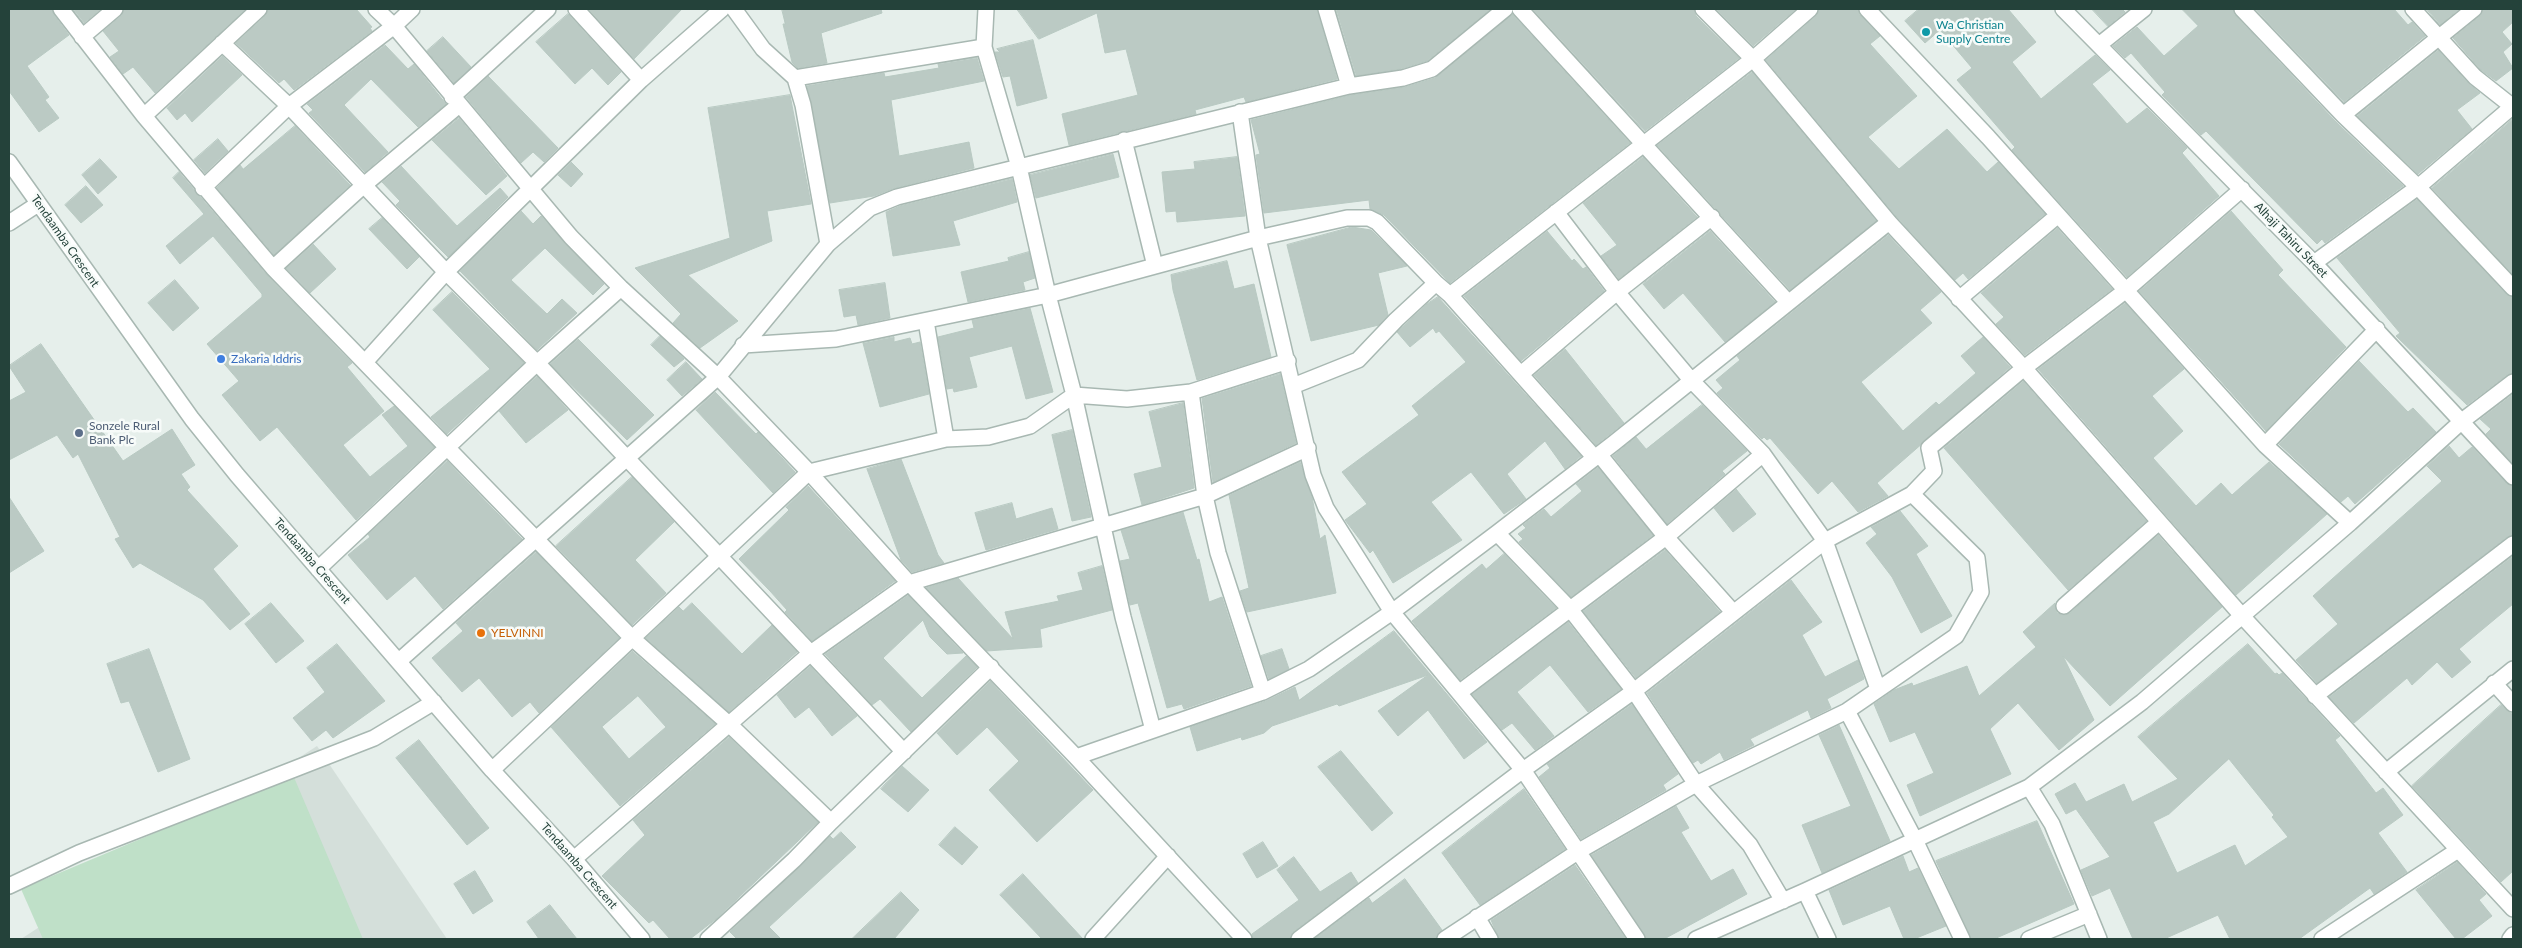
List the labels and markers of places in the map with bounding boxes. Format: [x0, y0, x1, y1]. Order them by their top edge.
place label: Wa Christian Supply Centre [1936, 18, 2010, 46]
marker: Wa Christian Supply Centre [1920, 26, 1932, 38]
place label: Zakaria Iddris [231, 352, 302, 366]
marker: Zakaria Iddris [215, 353, 227, 365]
place label: Sonzele Rural Bank Plc [89, 419, 160, 447]
marker: Sonzele Rural Bank Plc [73, 427, 85, 439]
place label: YELVINNI [491, 626, 544, 640]
marker: YELVINNI [475, 627, 487, 639]

